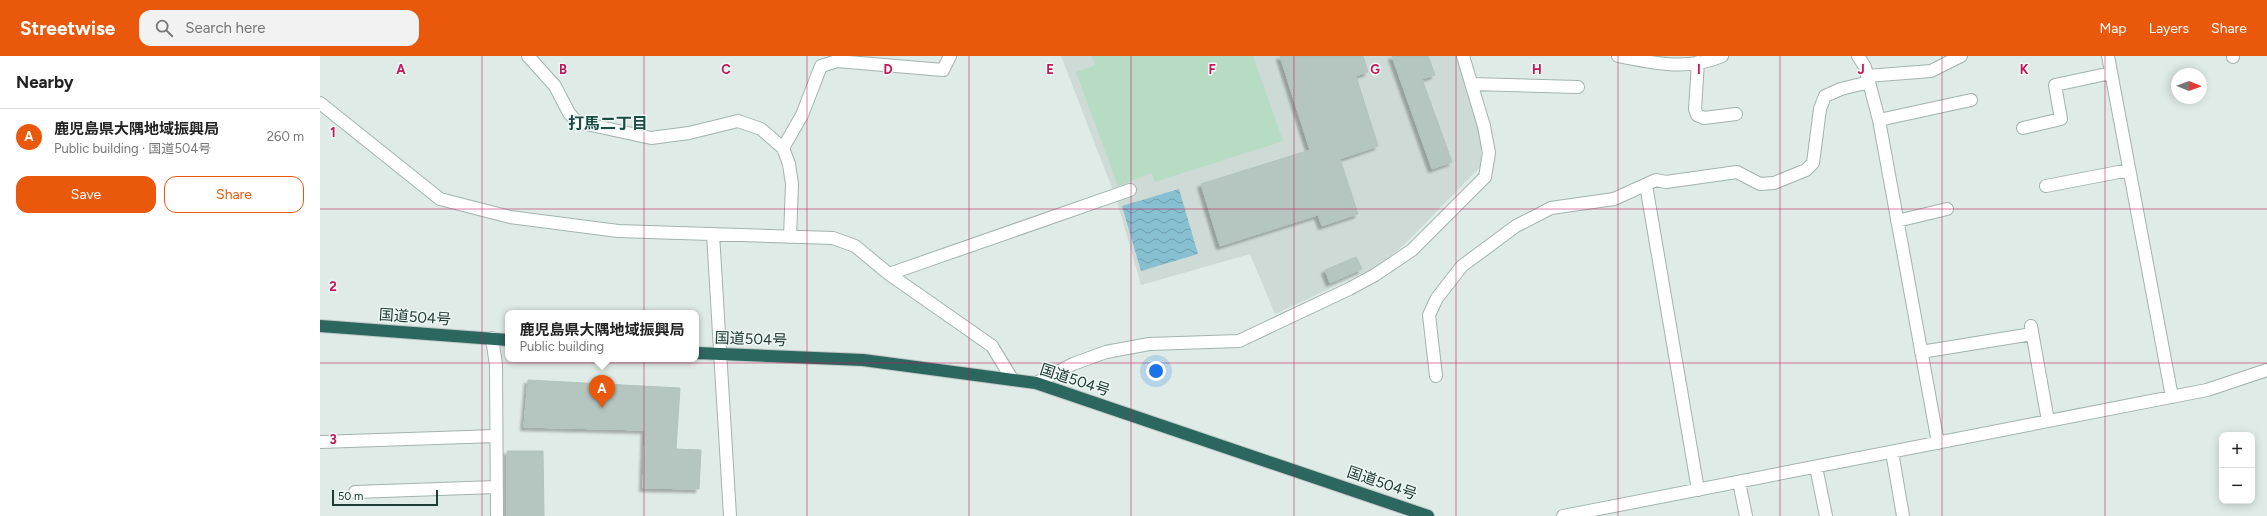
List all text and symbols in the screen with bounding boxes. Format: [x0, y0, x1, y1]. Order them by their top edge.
search box [139, 10, 419, 46]
text: Streetwise [20, 17, 115, 40]
icon: search [153, 17, 175, 39]
text: Search here [185, 19, 265, 37]
text: Map [2099, 20, 2127, 37]
text: Layers [2149, 20, 2189, 37]
text: Share [2211, 20, 2247, 37]
text: A [396, 62, 406, 77]
text: B [559, 62, 567, 77]
text: C [721, 62, 731, 77]
text: D [883, 62, 893, 77]
text: E [1046, 62, 1054, 77]
text: F [1208, 62, 1216, 77]
text: G [1370, 62, 1380, 77]
text: H [1532, 62, 1542, 77]
text: I [1697, 62, 1701, 77]
text: J [1857, 62, 1865, 77]
text: K [2020, 62, 2029, 77]
north arrow [2171, 68, 2207, 104]
text: Nearby [16, 72, 74, 92]
district label: 打馬二丁目 [568, 114, 648, 133]
text: 鹿児島県大隅地域振興局 [54, 120, 219, 138]
text: 1 [330, 125, 336, 140]
text: A [24, 129, 34, 144]
text: 260 m [267, 129, 304, 144]
text: Public building · 国道504号 [54, 141, 211, 156]
button: Save [16, 176, 156, 213]
button: Share [164, 176, 304, 213]
text: 2 [329, 279, 337, 294]
street label: 国道504号 [378, 305, 452, 329]
popup [505, 310, 699, 362]
text: 鹿児島県大隅地域振興局 [519, 321, 685, 339]
street label: 国道504号 [714, 329, 788, 349]
text: Public building [519, 339, 604, 354]
street label: 国道504号 [1038, 360, 1112, 400]
your location [1146, 361, 1166, 381]
pin: A [589, 375, 615, 408]
text: 3 [329, 432, 337, 447]
map controls [2219, 432, 2255, 504]
button: + [2219, 432, 2255, 468]
street label: 国道504号 [1345, 463, 1419, 503]
button: − [2219, 468, 2255, 504]
scale bar [332, 488, 438, 507]
text: 50 m [338, 490, 363, 503]

